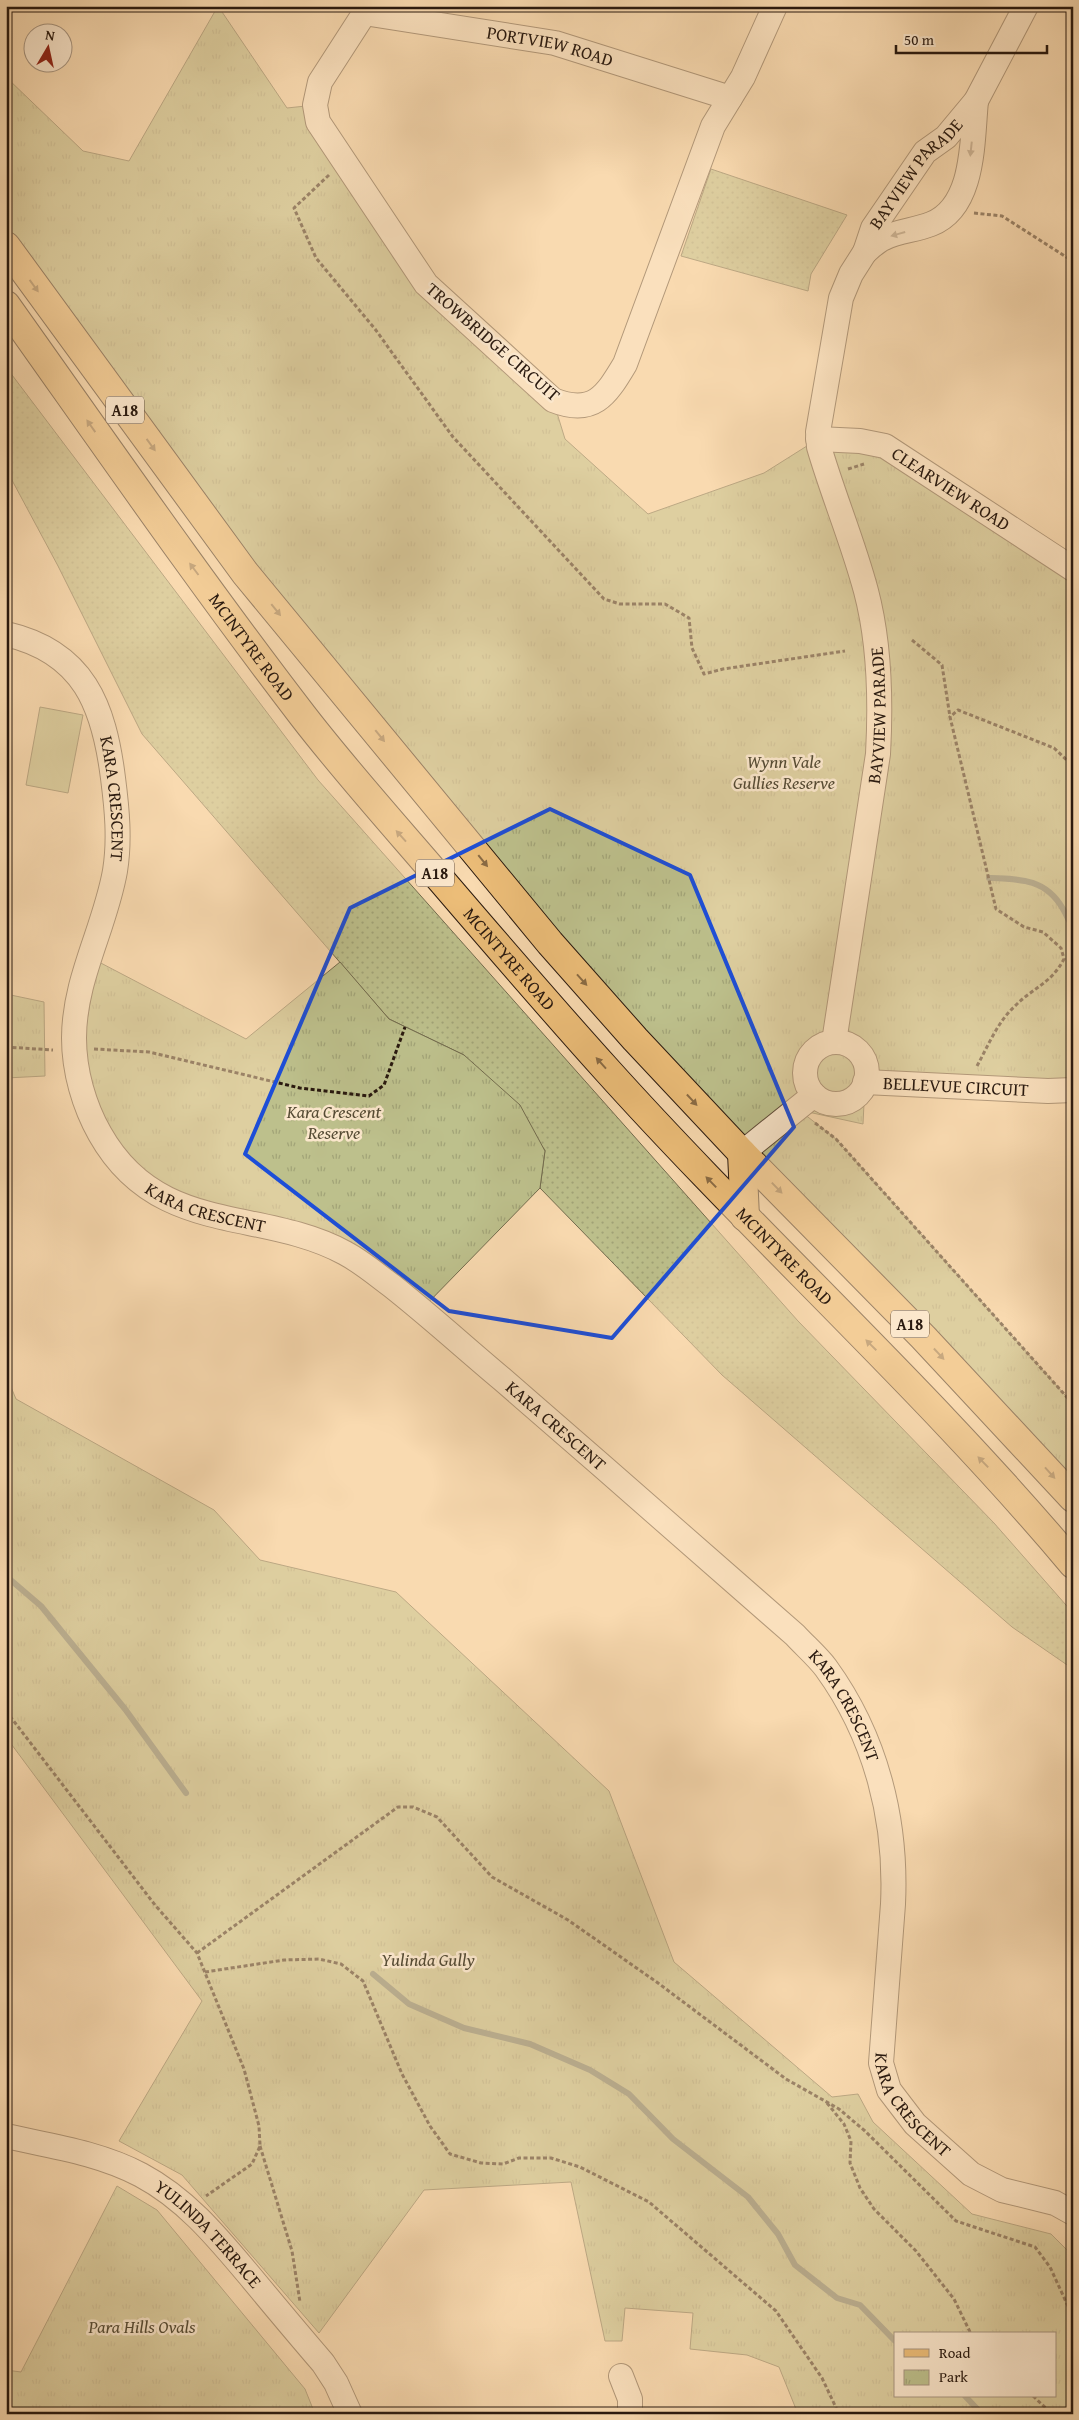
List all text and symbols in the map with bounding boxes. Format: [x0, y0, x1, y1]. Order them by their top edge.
street label: PORTVIEW ROAD [485, 18, 617, 73]
north arrow [22, 22, 72, 72]
scale bar [896, 22, 1048, 54]
text: N [44, 25, 57, 46]
text: 50 m [904, 29, 935, 50]
street label: BAYVIEW PARADE [862, 112, 969, 234]
one-way arrow [966, 142, 974, 158]
one-way arrow [891, 230, 906, 238]
street label: TROWBRIDGE CIRCUIT [420, 276, 566, 408]
one-way arrow [29, 279, 39, 293]
road number: A18 [106, 396, 144, 424]
one-way arrow [86, 419, 96, 433]
one-way arrow [146, 438, 156, 452]
street label: CLEARVIEW ROAD [886, 440, 1016, 537]
one-way arrow [189, 563, 199, 576]
street label: MCINTYRE ROAD [202, 587, 301, 707]
one-way arrow [271, 603, 282, 616]
street label: BAYVIEW PARADE [860, 646, 892, 785]
one-way arrow [374, 729, 385, 742]
street label: KARA CRESCENT [93, 733, 132, 862]
park label: Wynn Vale Gullies Reserve [733, 748, 835, 796]
one-way arrow [396, 829, 407, 842]
one-way arrow [477, 854, 488, 867]
road number: A18 [416, 860, 454, 886]
street label: MCINTYRE ROAD [457, 901, 562, 1016]
one-way arrow [577, 973, 588, 986]
one-way arrow [595, 1058, 607, 1070]
street label: BELLEVUE CIRCUIT [882, 1069, 1029, 1103]
one-way arrow [686, 1093, 698, 1105]
park label: Kara Crescent Reserve [286, 1098, 382, 1146]
street label: KARA CRESCENT [140, 1175, 268, 1239]
one-way arrow [705, 1176, 717, 1188]
one-way arrow [771, 1182, 783, 1194]
street label: MCINTYRE ROAD [730, 1201, 840, 1311]
road number: A18 [891, 1310, 929, 1338]
one-way arrow [865, 1339, 877, 1351]
one-way arrow [933, 1348, 945, 1360]
street label: KARA CRESCENT [500, 1374, 612, 1477]
one-way arrow [977, 1456, 989, 1468]
one-way arrow [1044, 1466, 1056, 1478]
street label: KARA CRESCENT [803, 1643, 887, 1765]
park label: Yulinda Gully [381, 1946, 475, 1973]
street label: KARA CRESCENT [868, 2052, 957, 2163]
street label: YULINDA TERRACE [149, 2173, 268, 2294]
park label: Para Hills Ovals [88, 2313, 196, 2340]
legend [894, 2332, 1056, 2398]
text: Road [939, 2342, 970, 2363]
text: Park [939, 2366, 968, 2387]

